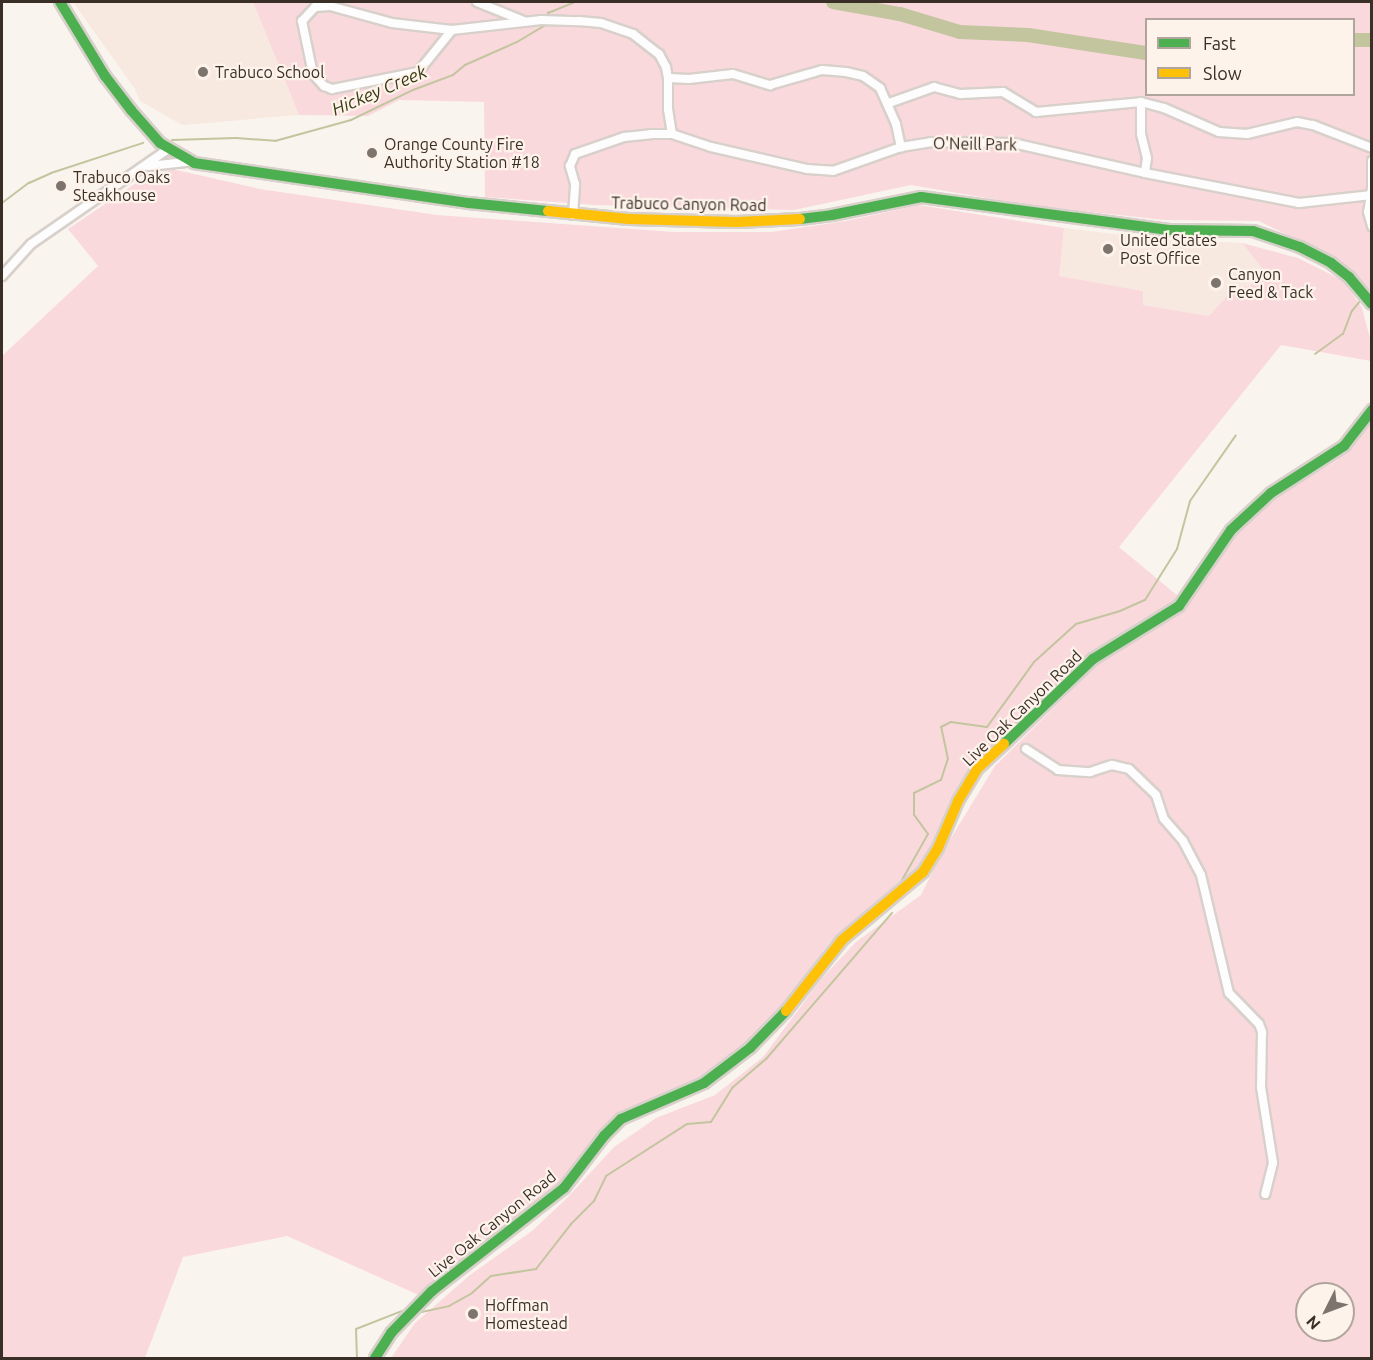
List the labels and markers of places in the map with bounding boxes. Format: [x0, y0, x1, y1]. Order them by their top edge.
place label: Trabuco School [215, 62, 324, 82]
marker: Trabuco School [196, 65, 210, 79]
place label: Orange County Fire Authority Station #18 [384, 134, 540, 172]
marker: Orange County Fire Authority Station #18 [365, 146, 379, 160]
place label: Trabuco Oaks Steakhouse [73, 167, 170, 205]
marker: Trabuco Oaks Steakhouse [54, 179, 68, 193]
place label: United States Post Office [1120, 230, 1217, 268]
marker: United States Post Office [1101, 242, 1115, 256]
place label: Canyon Feed & Tack [1228, 264, 1313, 302]
marker: Canyon Feed & Tack [1209, 276, 1223, 290]
place label: Hoffman Homestead [485, 1295, 568, 1333]
marker: Hoffman Homestead [466, 1307, 480, 1321]

